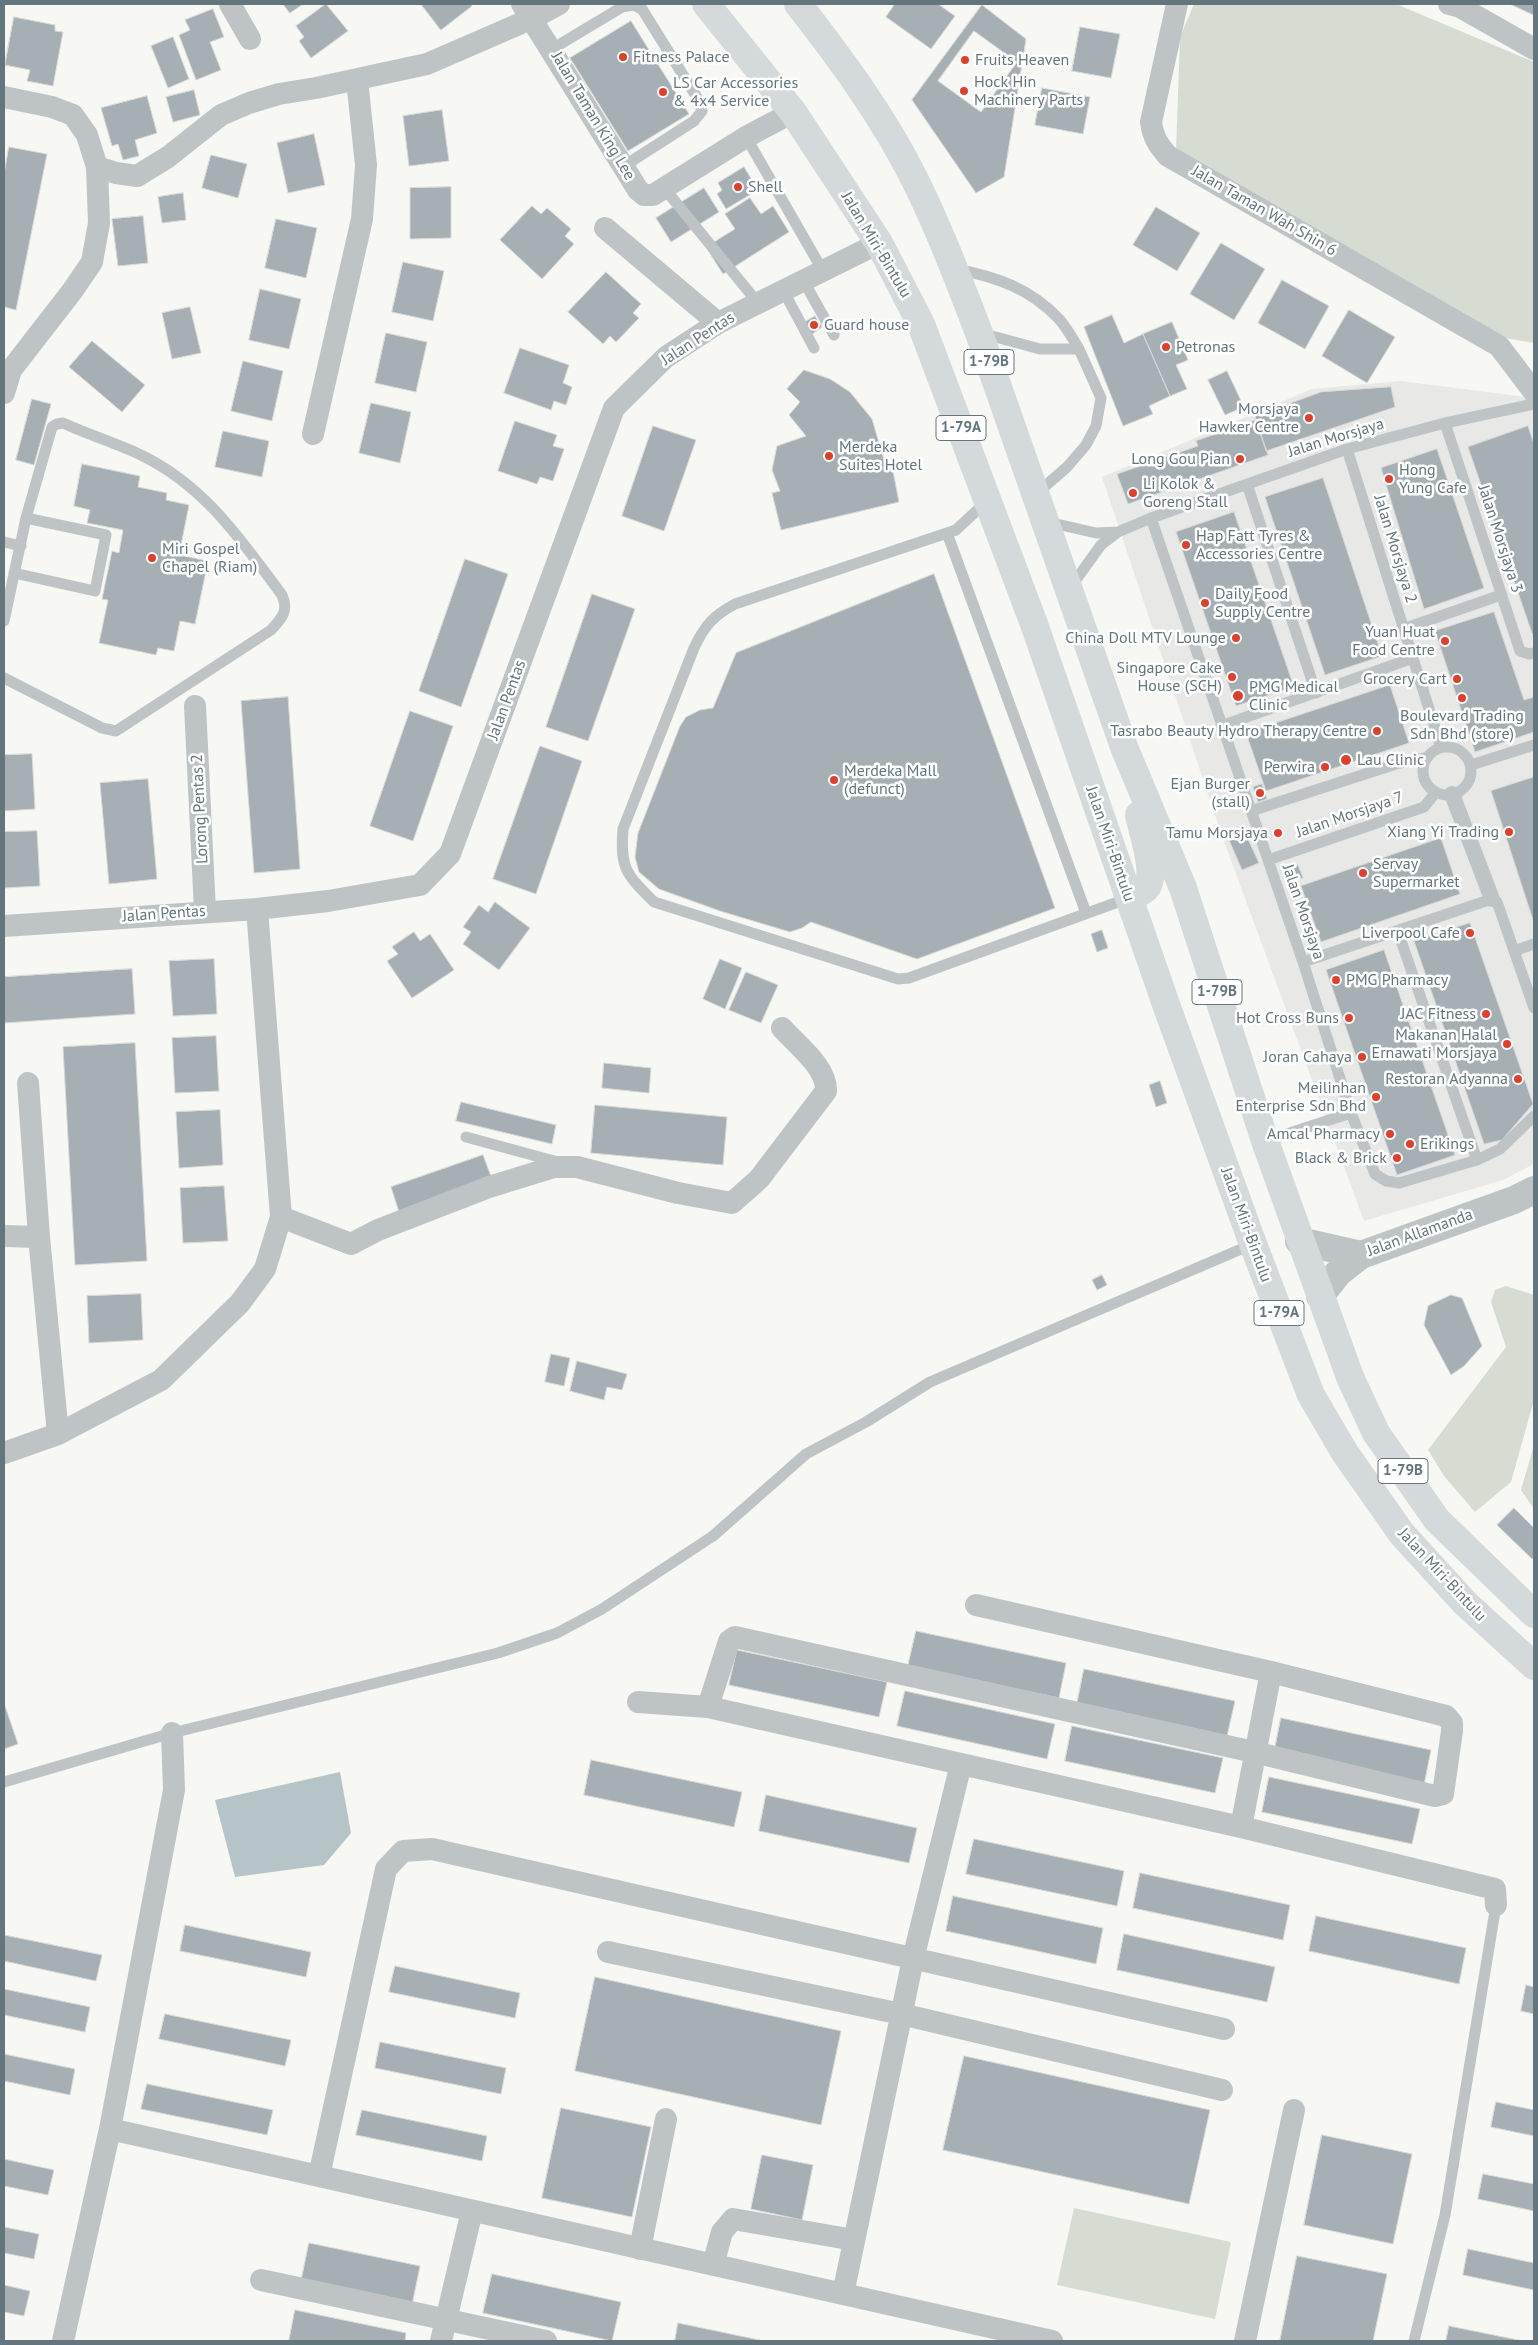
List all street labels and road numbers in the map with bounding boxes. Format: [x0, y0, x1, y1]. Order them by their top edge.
street label: Jalan Taman King Lee [547, 48, 639, 184]
street label: Jalan Taman Wah Shin 6 [1188, 162, 1340, 260]
street label: Jalan Miri-Bintulu [837, 188, 915, 302]
street label: Jalan Pentas [658, 308, 738, 370]
road number: 1-79B [964, 350, 1014, 374]
street label: Jalan Morsjaya [1286, 414, 1386, 462]
road number: 1-79A [936, 416, 986, 440]
street label: Jalan Morsjaya 3 [1474, 483, 1526, 595]
street label: Jalan Morsjaya 2 [1369, 493, 1421, 605]
street label: Jalan Pentas [484, 657, 530, 743]
street label: Lorong Pentas 2 [188, 754, 212, 864]
street label: Jalan Miri-Bintulu [1081, 784, 1139, 904]
street label: Jalan Morsjaya 7 [1294, 788, 1406, 842]
street label: Jalan Morsjaya [1278, 862, 1328, 962]
street label: Jalan Pentas [122, 902, 206, 926]
road number: 1-79B [1192, 980, 1242, 1004]
street label: Jalan Miri-Bintulu [1216, 1165, 1276, 1285]
street label: Jalan Allamanda [1365, 1205, 1475, 1261]
road number: 1-79A [1254, 1300, 1304, 1326]
road number: 1-79B [1378, 1458, 1428, 1484]
street label: Jalan Miri-Bintulu [1394, 1524, 1490, 1626]

